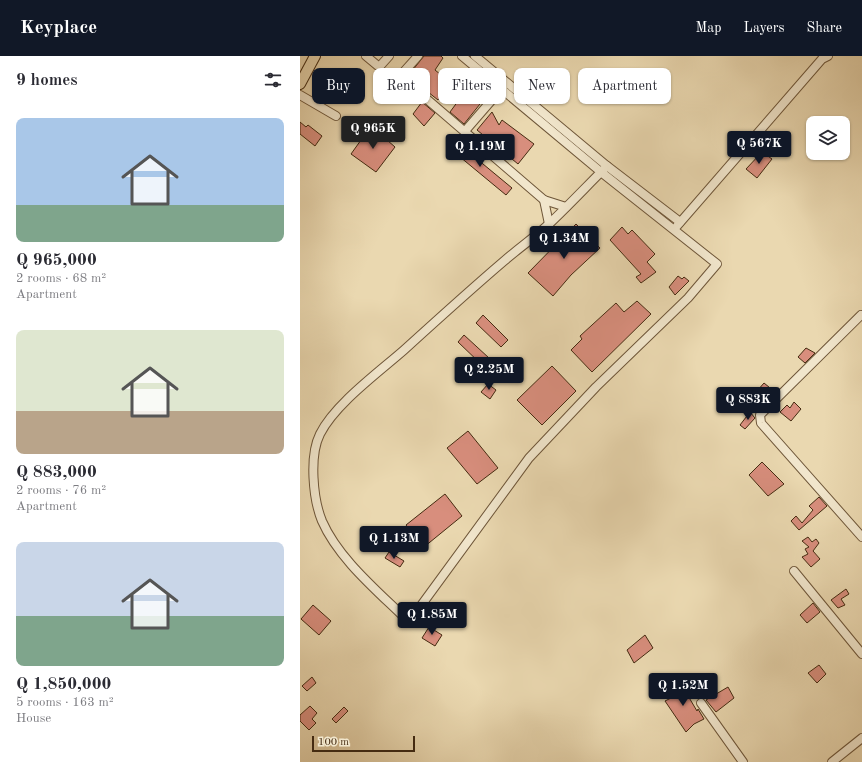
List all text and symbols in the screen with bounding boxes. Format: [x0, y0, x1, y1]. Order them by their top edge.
text: Keyplace [20, 19, 97, 38]
text: Map [696, 21, 722, 35]
text: Layers [744, 21, 785, 35]
text: Share [807, 21, 842, 35]
chip: Buy [312, 68, 365, 104]
chip: Rent [373, 68, 430, 104]
chip: Filters [438, 68, 506, 104]
chip: New [514, 68, 570, 104]
chip: Apartment [578, 68, 671, 104]
icon: filters [262, 69, 284, 91]
text: 9 homes [16, 72, 78, 89]
pin: Q 965K [340, 116, 406, 150]
map controls [806, 116, 850, 160]
button: layers [806, 116, 850, 160]
text: Q 965K [350, 122, 396, 135]
pin: Q 567K [726, 131, 792, 165]
pin: Q 1.19M [443, 134, 517, 168]
text: Q 567K [736, 137, 782, 150]
text: Q 1.19M [455, 140, 505, 153]
icon: home [114, 144, 186, 216]
pin: Q 1.34M [527, 226, 601, 260]
text: Q 1.34M [539, 232, 589, 245]
text: Q 965,000 [16, 252, 97, 269]
text: 2 rooms · 68 m² [16, 272, 106, 285]
text: Apartment [16, 288, 77, 301]
icon: home [114, 356, 186, 428]
pin: Q 2.25M [452, 357, 526, 391]
text: Q 2.25M [464, 363, 514, 376]
pin: Q 883K [715, 387, 781, 421]
text: Q 883K [725, 393, 771, 406]
text: Q 883,000 [16, 464, 97, 481]
text: 2 rooms · 76 m² [16, 484, 106, 497]
text: Apartment [16, 500, 77, 513]
pin: Q 1.13M [357, 526, 431, 560]
text: Q 1.13M [369, 532, 419, 545]
icon: home [114, 568, 186, 640]
pin: Q 1.85M [395, 602, 469, 636]
text: Q 1.85M [407, 608, 457, 621]
pin: Q 1.52M [646, 673, 720, 707]
text: Q 1,850,000 [16, 676, 111, 693]
text: Q 1.52M [658, 679, 708, 692]
text: 5 rooms · 163 m² [16, 696, 114, 709]
text: House [16, 712, 51, 725]
scale bar [312, 734, 415, 753]
text: 100 m [318, 737, 349, 748]

